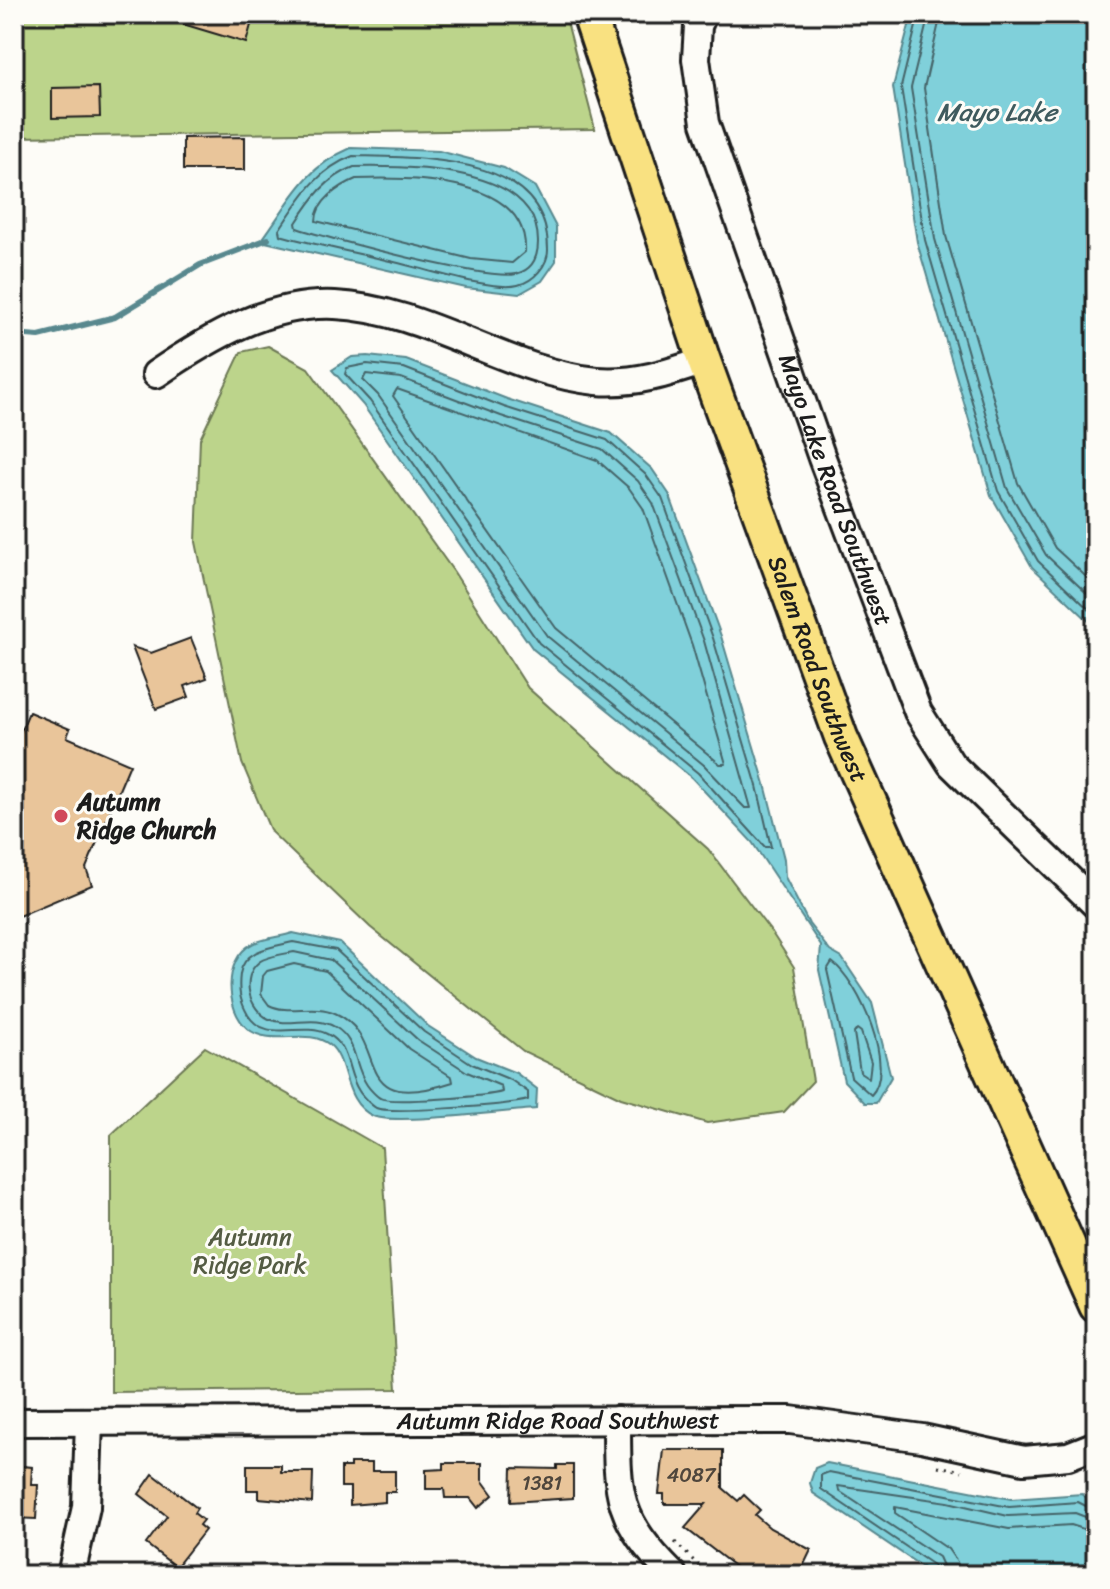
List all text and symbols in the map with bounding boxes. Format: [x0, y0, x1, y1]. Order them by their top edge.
water label: Mayo Lake [937, 89, 1060, 135]
street label: Mayo Lake Road Southwest [766, 348, 905, 632]
street label: Salem Road Southwest [756, 550, 880, 790]
place label: Autumn Ridge Church [76, 781, 217, 851]
marker: Autumn Ridge Church [52, 807, 70, 825]
park label: Autumn Ridge Park [193, 1216, 307, 1286]
street label: Autumn Ridge Road Southwest [396, 1399, 719, 1442]
house number: 4087 [667, 1458, 717, 1493]
house number: 1381 [522, 1466, 562, 1501]

